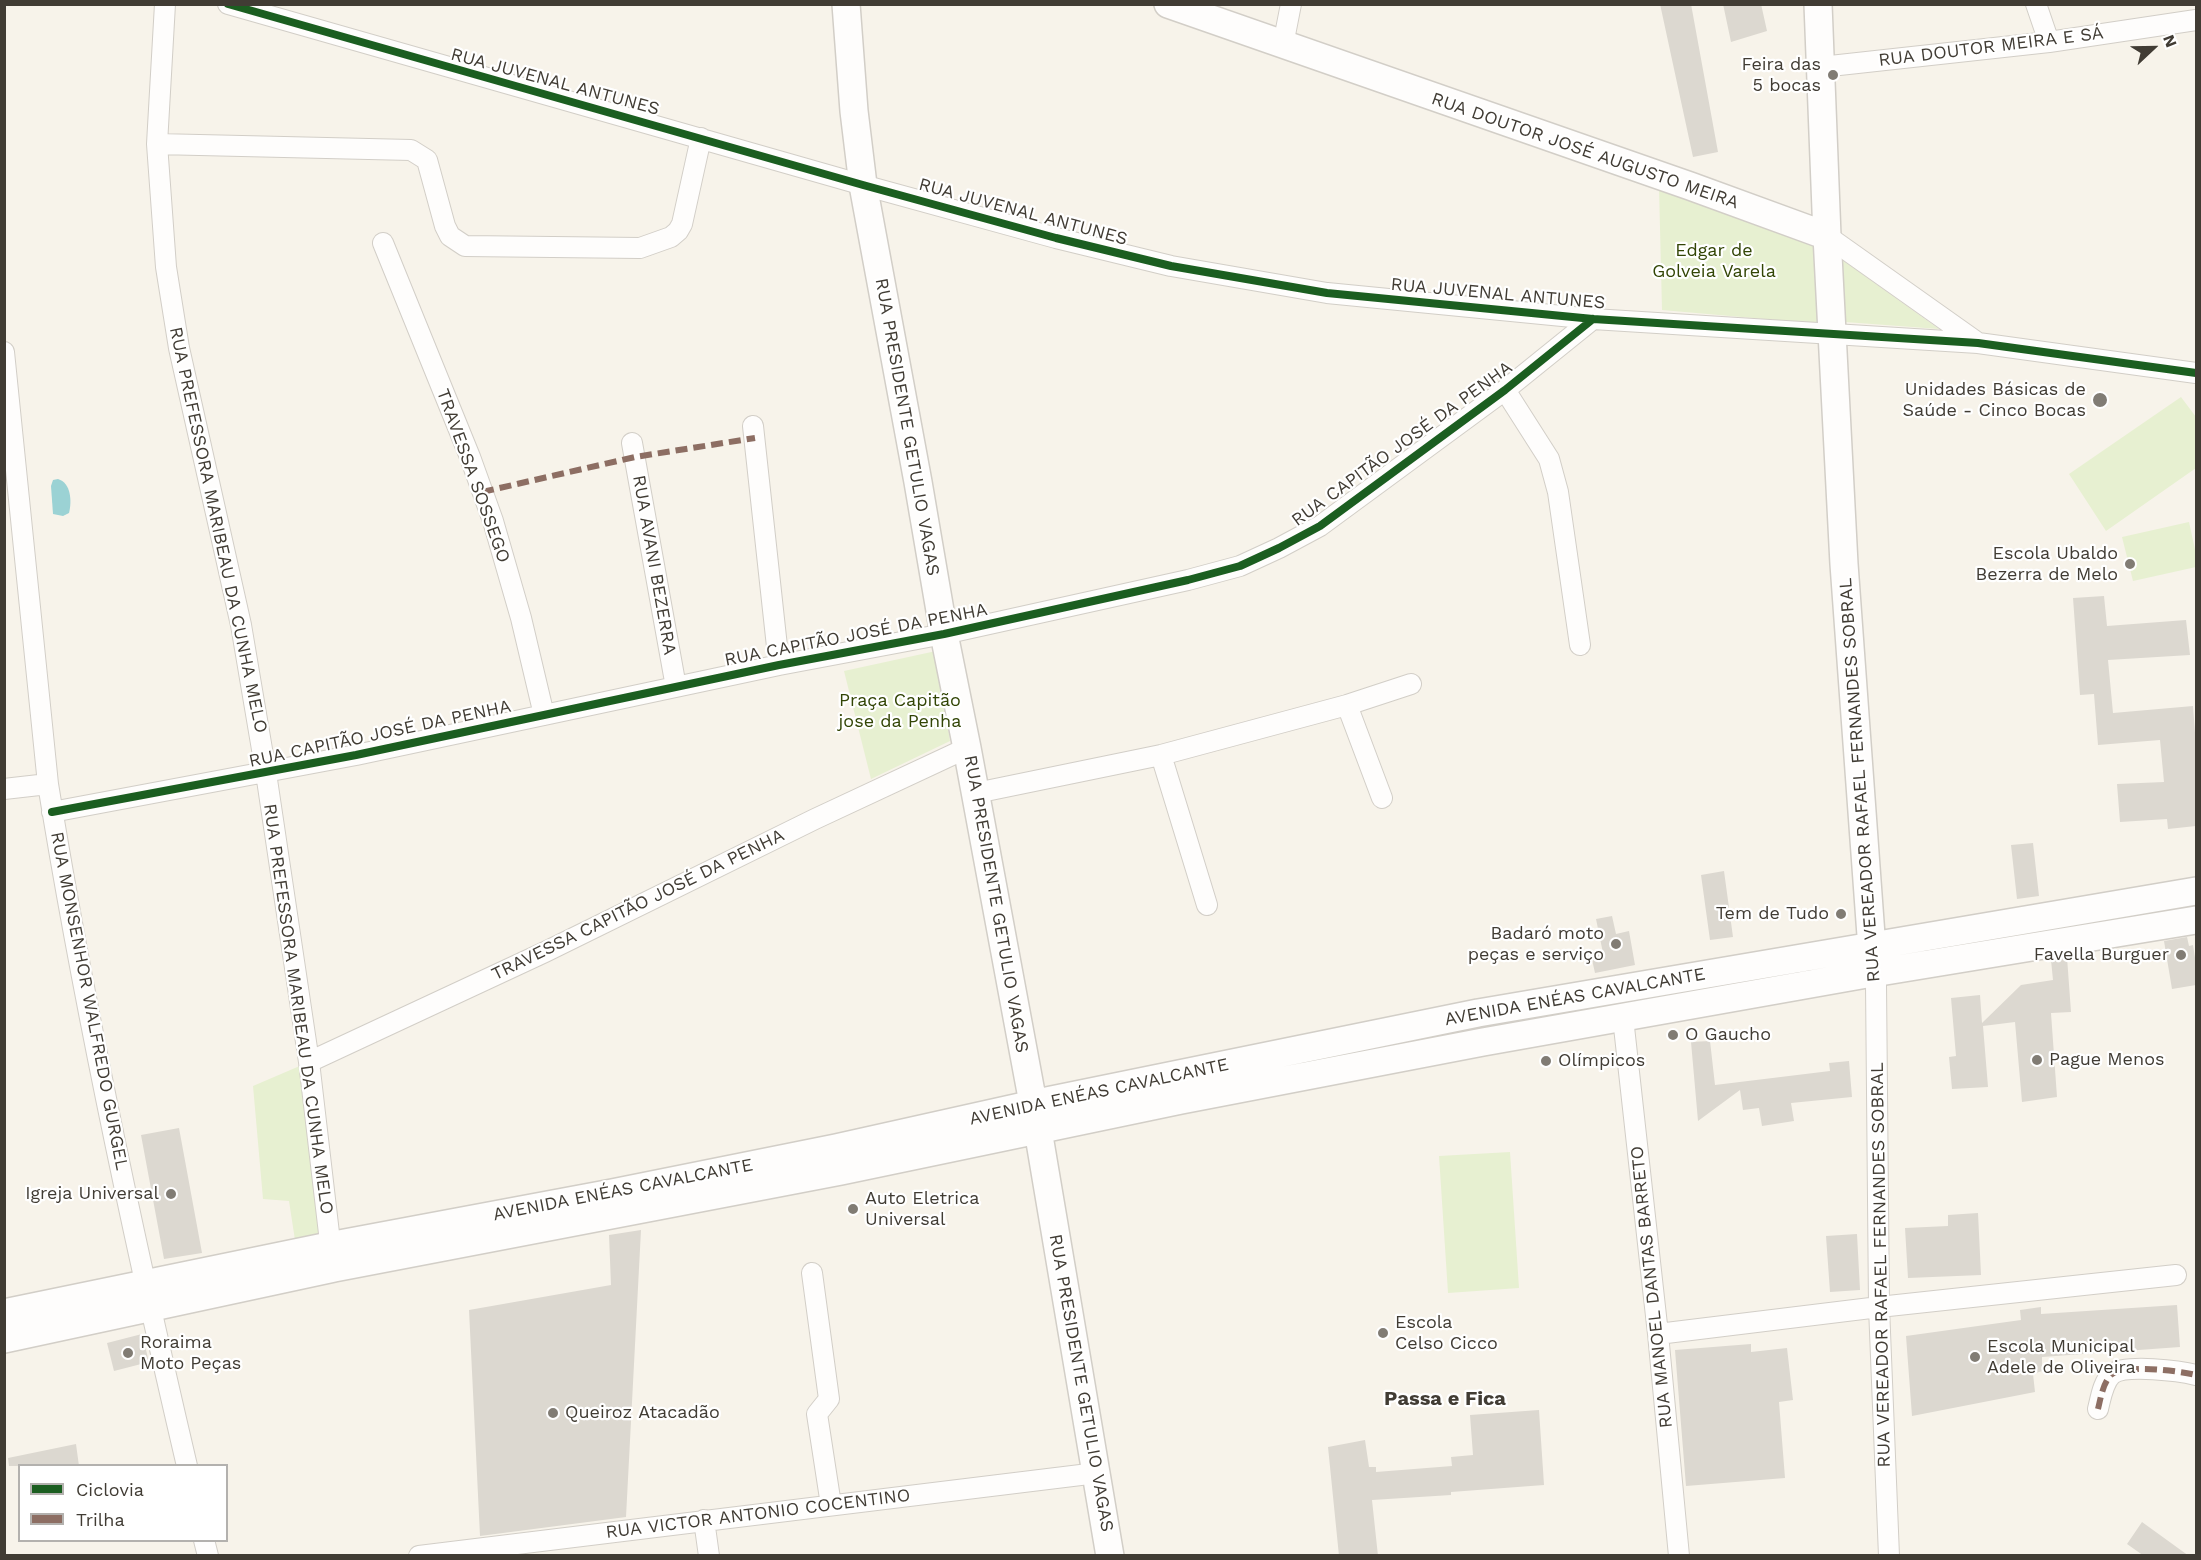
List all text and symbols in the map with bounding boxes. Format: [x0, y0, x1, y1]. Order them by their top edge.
north arrow [2123, 18, 2183, 78]
street label: RUA DOUTOR MEIRA E SÁ [1877, 22, 2105, 72]
text: N [2159, 32, 2181, 50]
street label: RUA JUVENAL ANTUNES [448, 44, 662, 120]
place label: Feira das 5 bocas [1741, 54, 1821, 97]
marker: Feira das 5 bocas [1826, 68, 1840, 82]
street label: RUA DOUTOR JOSÉ AUGUSTO MEIRA [1429, 88, 1741, 214]
street label: RUA JUVENAL ANTUNES [916, 174, 1130, 250]
park label: Edgar de Golveia Varela [1652, 240, 1776, 282]
street label: RUA JUVENAL ANTUNES [1390, 274, 1606, 314]
street label: RUA PRESIDENTE GETULIO VAGAS [870, 276, 944, 578]
street label: RUA PREFESSORA MARIBEAU DA CUNHA MELO [164, 325, 272, 735]
street label: RUA CAPITÃO JOSÉ DA PENHA [1287, 357, 1517, 531]
place label: Unidades Básicas de Saúde - Cinco Bocas [1903, 379, 2086, 422]
street label: TRAVESSA SOSSEGO [431, 386, 515, 566]
marker: Unidades Básicas de Saúde - Cinco Bocas [2091, 391, 2109, 409]
street label: RUA AVANI BEZERRA [628, 473, 680, 657]
place label: Escola Ubaldo Bezerra de Melo [1976, 543, 2118, 586]
marker: Escola Ubaldo Bezerra de Melo [2123, 557, 2137, 571]
street label: RUA VEREADOR RAFAEL FERNANDES SOBRAL [1835, 577, 1885, 983]
street label: RUA CAPITÃO JOSÉ DA PENHA [723, 599, 989, 671]
park label: Praça Capitão jose da Penha [839, 690, 961, 732]
street label: RUA CAPITÃO JOSÉ DA PENHA [247, 696, 513, 772]
street label: RUA PRESIDENTE GETULIO VAGAS [959, 753, 1033, 1055]
street label: RUA PREFESSORA MARIBEAU DA CUNHA MELO [258, 802, 338, 1216]
street label: TRAVESSA CAPITÃO JOSÉ DA PENHA [488, 825, 788, 985]
street label: RUA MONSENHOR WALFREDO GURGEL [46, 830, 132, 1172]
place label: Tem de Tudo [1716, 903, 1829, 925]
marker: Tem de Tudo [1834, 907, 1848, 921]
place label: Badaró moto peças e serviço [1468, 923, 1604, 966]
marker: Badaró moto peças e serviço [1609, 937, 1623, 951]
place label: Favella Burguer [2034, 944, 2169, 966]
marker: Favella Burguer [2174, 948, 2188, 962]
street label: AVENIDA ENÉAS CAVALCANTE [1443, 963, 1707, 1031]
place label: O Gaucho [1685, 1024, 1771, 1046]
marker: O Gaucho [1666, 1028, 1680, 1042]
place label: Pague Menos [2049, 1049, 2164, 1071]
place label: Olímpicos [1558, 1050, 1645, 1072]
marker: Pague Menos [2030, 1053, 2044, 1067]
street label: AVENIDA ENÉAS CAVALCANTE [967, 1054, 1231, 1130]
marker: Olímpicos [1539, 1054, 1553, 1068]
street label: RUA VEREADOR RAFAEL FERNANDES SOBRAL [1867, 1062, 1895, 1468]
street label: RUA MANOEL DANTAS BARRETO [1626, 1145, 1678, 1429]
street label: AVENIDA ENÉAS CAVALCANTE [491, 1154, 755, 1226]
place label: Igreja Universal [25, 1183, 159, 1205]
marker: Igreja Universal [164, 1187, 178, 1201]
place label: Auto Eletrica Universal [865, 1188, 979, 1230]
marker: Auto Eletrica Universal [846, 1202, 860, 1216]
street label: RUA PRESIDENTE GETULIO VAGAS [1044, 1232, 1118, 1534]
place label: Escola Celso Cicco [1395, 1312, 1498, 1354]
marker: Escola Celso Cicco [1376, 1326, 1390, 1340]
place label: Roraima Moto Peças [140, 1332, 241, 1374]
place label: Escola Municipal Adele de Oliveira [1987, 1336, 2136, 1378]
marker: Roraima Moto Peças [121, 1346, 135, 1360]
marker: Escola Municipal Adele de Oliveira [1968, 1350, 1982, 1364]
district label: Passa e Fica [1384, 1387, 1506, 1411]
place label: Queiroz Atacadão [565, 1402, 720, 1424]
marker: Queiroz Atacadão [546, 1406, 560, 1420]
legend [18, 1464, 228, 1542]
text: Ciclovia [76, 1479, 144, 1500]
street label: RUA VICTOR ANTONIO COCENTINO [605, 1485, 911, 1543]
text: Trilha [76, 1509, 125, 1530]

